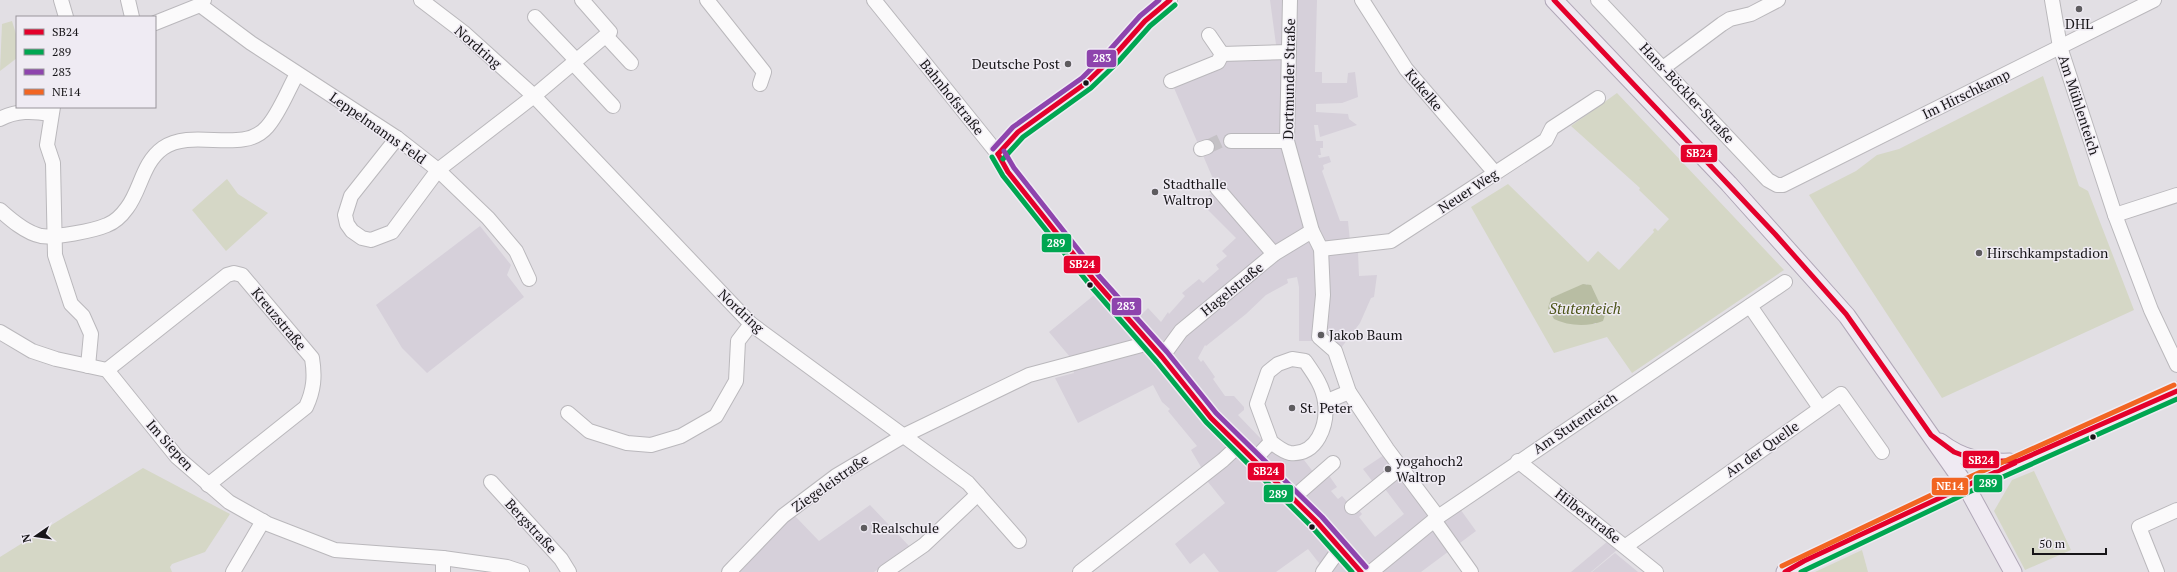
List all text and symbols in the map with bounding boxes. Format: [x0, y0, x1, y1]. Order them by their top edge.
marker: DHL [2074, 4, 2084, 14]
place label: DHL [2065, 14, 2093, 33]
legend [16, 16, 156, 108]
street label: Dortmunder Straße [1278, 18, 1299, 140]
street label: Nordring [451, 21, 506, 73]
text: SB24 [52, 24, 79, 39]
street label: Hans-Böckler-Straße [1636, 38, 1739, 147]
text: 289 [52, 44, 71, 59]
line badge: 283 [1086, 49, 1117, 68]
text: 283 [1093, 51, 1111, 65]
street label: Am Mühlenteich [2054, 52, 2105, 157]
place label: Deutsche Post [972, 54, 1061, 73]
street label: Bahnhofstraße [916, 55, 989, 139]
marker: Deutsche Post [1063, 59, 1073, 69]
text: 283 [52, 64, 71, 79]
street label: Im Hirschkamp [1919, 64, 2013, 123]
street label: Kukelke [1401, 65, 1448, 115]
unlabelled marker [1081, 78, 1091, 88]
text: NE14 [52, 84, 81, 99]
street label: Leppelmanns Feld [326, 87, 430, 168]
line badge: SB24 [1680, 144, 1718, 163]
text: SB24 [1686, 146, 1713, 160]
street label: Neuer Weg [1434, 164, 1502, 217]
place label: Stadthalle Waltrop [1163, 174, 1227, 209]
marker: Stadthalle Waltrop [1150, 187, 1160, 197]
line badge: 289 [1041, 233, 1072, 253]
text: 289 [1047, 236, 1065, 250]
place label: Hirschkampstadion [1987, 243, 2109, 262]
marker: Hirschkampstadion [1974, 248, 1984, 258]
line badge: SB24 [1063, 255, 1101, 274]
text: SB24 [1069, 257, 1096, 271]
street label: Hagelstraße [1196, 257, 1267, 320]
unlabelled marker [1085, 280, 1095, 290]
street label: Kreuzstraße [248, 283, 311, 354]
street label: Nordring [714, 284, 769, 337]
line badge: 283 [1111, 297, 1142, 316]
water label: Stutenteich [1549, 298, 1621, 318]
text: 283 [1117, 299, 1135, 313]
place label: Jakob Baum [1329, 325, 1402, 344]
marker: Jakob Baum [1316, 330, 1326, 340]
street label: Am Stutenteich [1529, 387, 1620, 458]
place label: St. Peter [1300, 398, 1353, 417]
marker: St. Peter [1287, 403, 1297, 413]
street label: Im Siepen [142, 415, 199, 475]
street label: An der Quelle [1721, 416, 1802, 481]
unlabelled marker [2088, 432, 2098, 442]
street label: Ziegeleistraße [788, 449, 872, 516]
line badge: SB24 [1962, 450, 2000, 469]
place label: yogahoch2 Waltrop [1395, 451, 1463, 486]
text: SB24 [1968, 453, 1995, 467]
line badge: SB24 [1247, 462, 1285, 481]
text: SB24 [1253, 464, 1280, 478]
marker: yogahoch2 Waltrop [1383, 464, 1393, 474]
line badge: 289 [1973, 474, 2003, 493]
text: 289 [1979, 476, 1997, 490]
line badge: NE14 [1931, 477, 1969, 496]
text: NE14 [1936, 479, 1964, 493]
line badge: 289 [1263, 484, 1294, 503]
street label: Hilberstraße [1552, 484, 1625, 547]
text: 289 [1269, 487, 1287, 501]
street label: Bergstraße [501, 494, 562, 557]
north arrow [16, 516, 56, 556]
place label: Realschule [872, 518, 939, 537]
unlabelled marker [1307, 522, 1317, 532]
marker: Realschule [859, 523, 869, 533]
scale bar [2033, 530, 2106, 556]
text: N [18, 532, 34, 544]
text: 50 m [2039, 536, 2066, 551]

